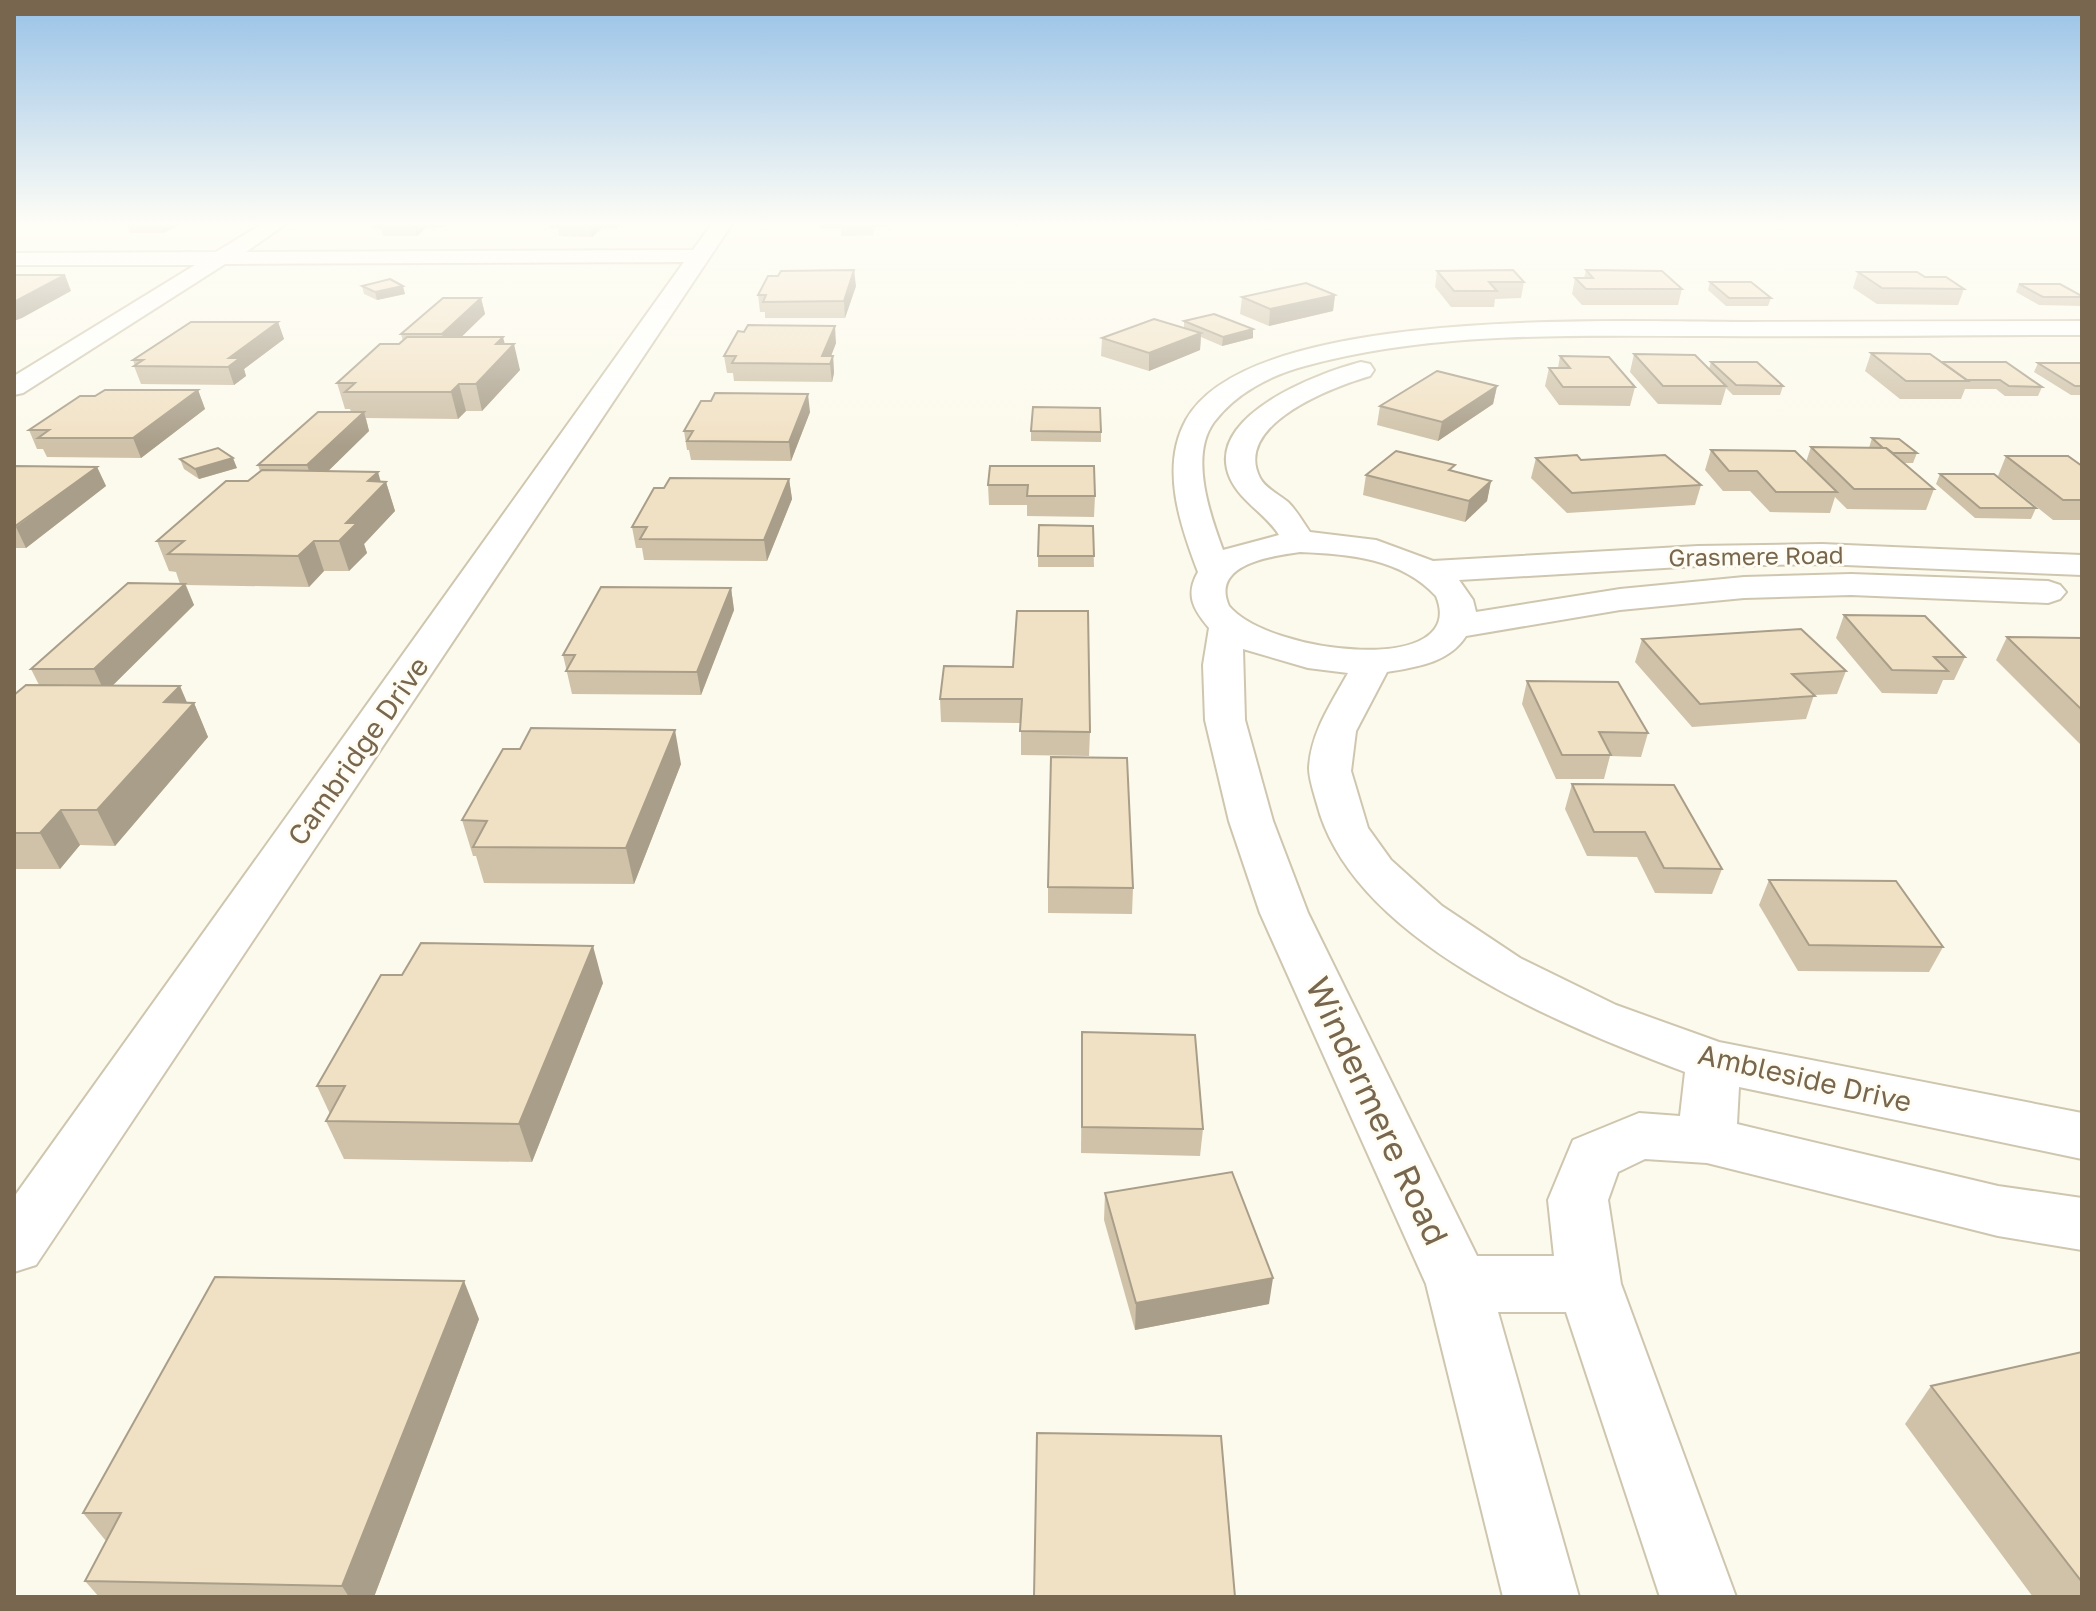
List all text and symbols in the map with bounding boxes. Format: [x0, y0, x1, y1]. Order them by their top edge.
street label: Grasmere Road [1668, 539, 1844, 572]
street label: Cambridge Drive [280, 650, 435, 851]
street label: Windermere Road [1298, 970, 1457, 1251]
street label: Ambleside Drive [1695, 1037, 1915, 1118]

